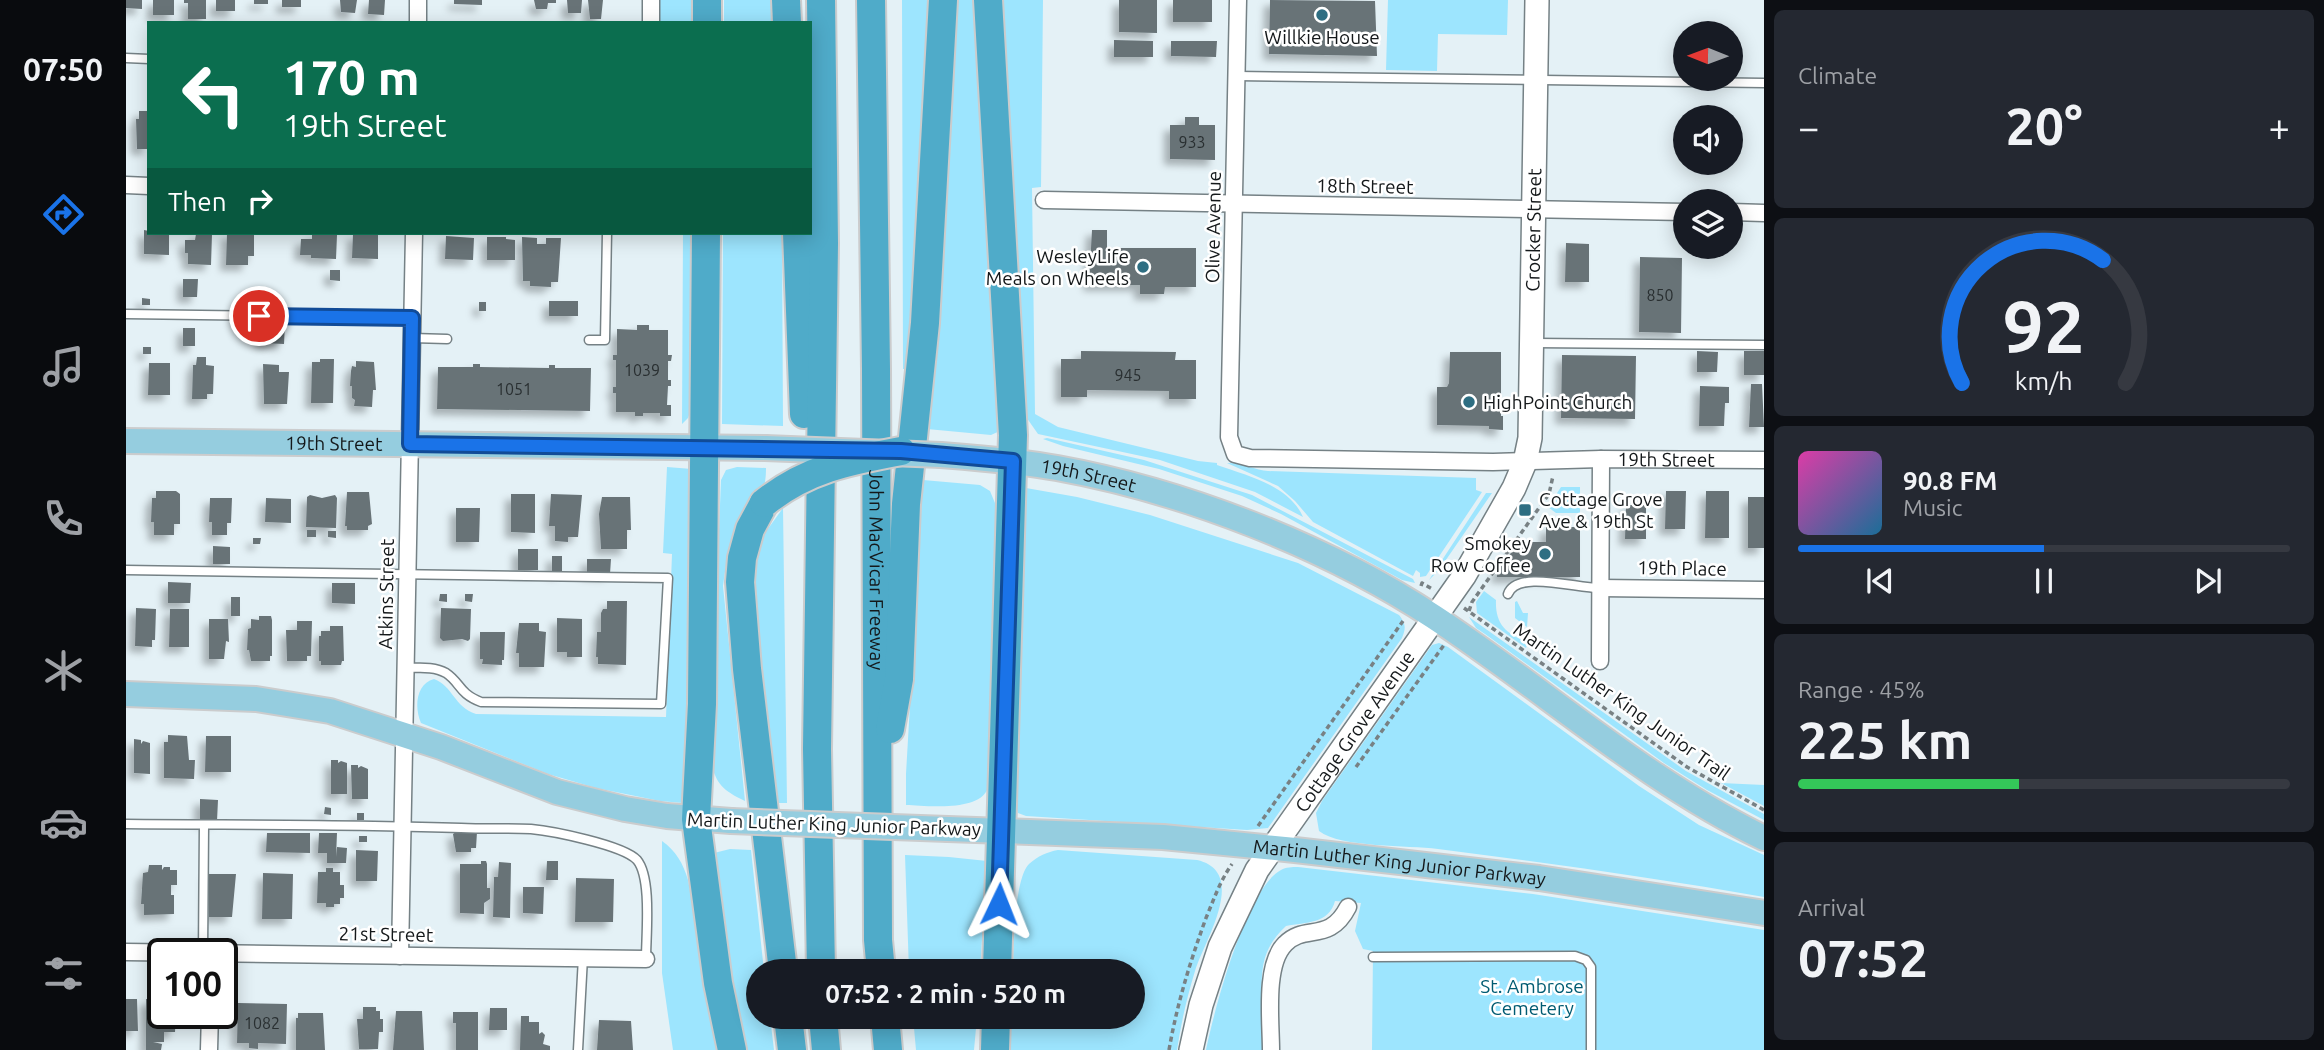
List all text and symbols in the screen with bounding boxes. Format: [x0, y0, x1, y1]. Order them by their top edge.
marker: Willkie House [1314, 7, 1330, 23]
north arrow [1673, 21, 1743, 91]
map controls [1673, 21, 1743, 259]
place label: Willkie House [1264, 26, 1380, 48]
icon: left [168, 49, 259, 140]
text: 170 m [283, 49, 420, 104]
text: 07:50 [23, 51, 103, 87]
text: Climate [1798, 63, 1877, 88]
text: 20° [2005, 97, 2083, 155]
button: sound [1673, 105, 1743, 175]
text: − [1798, 106, 1819, 148]
text: + [2269, 106, 2290, 148]
text: 19th Street [283, 107, 447, 143]
house number: 933 [1178, 133, 1206, 151]
street label: Crocker Street [1521, 168, 1545, 292]
street label: Olive Avenue [1201, 171, 1225, 283]
street label: 18th Street [1316, 174, 1414, 198]
icon: right [241, 182, 279, 220]
text: Then [168, 187, 227, 216]
button: layers [1673, 189, 1743, 259]
icon: directions [39, 190, 88, 239]
place label: WesleyLife Meals on Wheels [986, 245, 1129, 289]
marker: WesleyLife Meals on Wheels [1135, 259, 1151, 275]
text: 92 [2003, 285, 2085, 367]
pin [229, 286, 289, 346]
house number: 850 [1646, 286, 1674, 304]
icon: arrive [240, 297, 278, 335]
icon: music [39, 342, 88, 391]
house number: 1039 [624, 361, 660, 379]
house number: 945 [1114, 366, 1142, 384]
text: km/h [2015, 367, 2073, 395]
house number: 1051 [496, 380, 532, 398]
place label: HighPoint Church [1483, 391, 1632, 413]
marker: HighPoint Church [1461, 394, 1477, 410]
street label: 19th Street [285, 432, 383, 455]
street label: 19th Street [1618, 448, 1715, 471]
street label: 19th Street [1039, 454, 1139, 497]
text: 90.8 FM [1903, 466, 1997, 495]
street label: John MacVicar Freeway [865, 470, 888, 670]
place label: Cottage Grove Ave & 19th St [1539, 488, 1663, 532]
icon: phone [39, 494, 88, 543]
text: Music [1903, 495, 1962, 520]
marker: Cottage Grove Ave & 19th St [1517, 502, 1533, 518]
place label: Smokey Row Coffee [1431, 532, 1531, 576]
street label: Atkins Street [374, 538, 398, 649]
marker: Smokey Row Coffee [1537, 546, 1553, 562]
street label: 19th Place [1637, 556, 1727, 580]
icon: previous [1861, 562, 1899, 600]
icon: pause [2025, 562, 2063, 600]
icon: next [2189, 562, 2227, 600]
street label: Martin Luther King Junior Trail [1510, 618, 1734, 784]
icon: climate [39, 646, 88, 695]
street label: Cottage Grove Avenue [1290, 647, 1419, 816]
text: Range · 45% [1798, 677, 1925, 702]
text: 225 km [1798, 711, 1972, 769]
icon: car [39, 798, 88, 847]
street label: Martin Luther King Junior Parkway [687, 808, 981, 840]
street label: Martin Luther King Junior Parkway [1252, 835, 1547, 890]
position arrow [962, 867, 1036, 941]
text: Arrival [1798, 895, 1865, 920]
street label: 21st Street [339, 922, 434, 946]
text: 07:52 [1798, 929, 1928, 987]
speed limit sign: 100 [147, 938, 238, 1029]
icon: filters [39, 949, 88, 998]
park label: St. Ambrose Cemetery [1480, 975, 1584, 1019]
text: 07:52 · 2 min · 520 m [825, 979, 1066, 1008]
house number: 1082 [244, 1014, 280, 1032]

